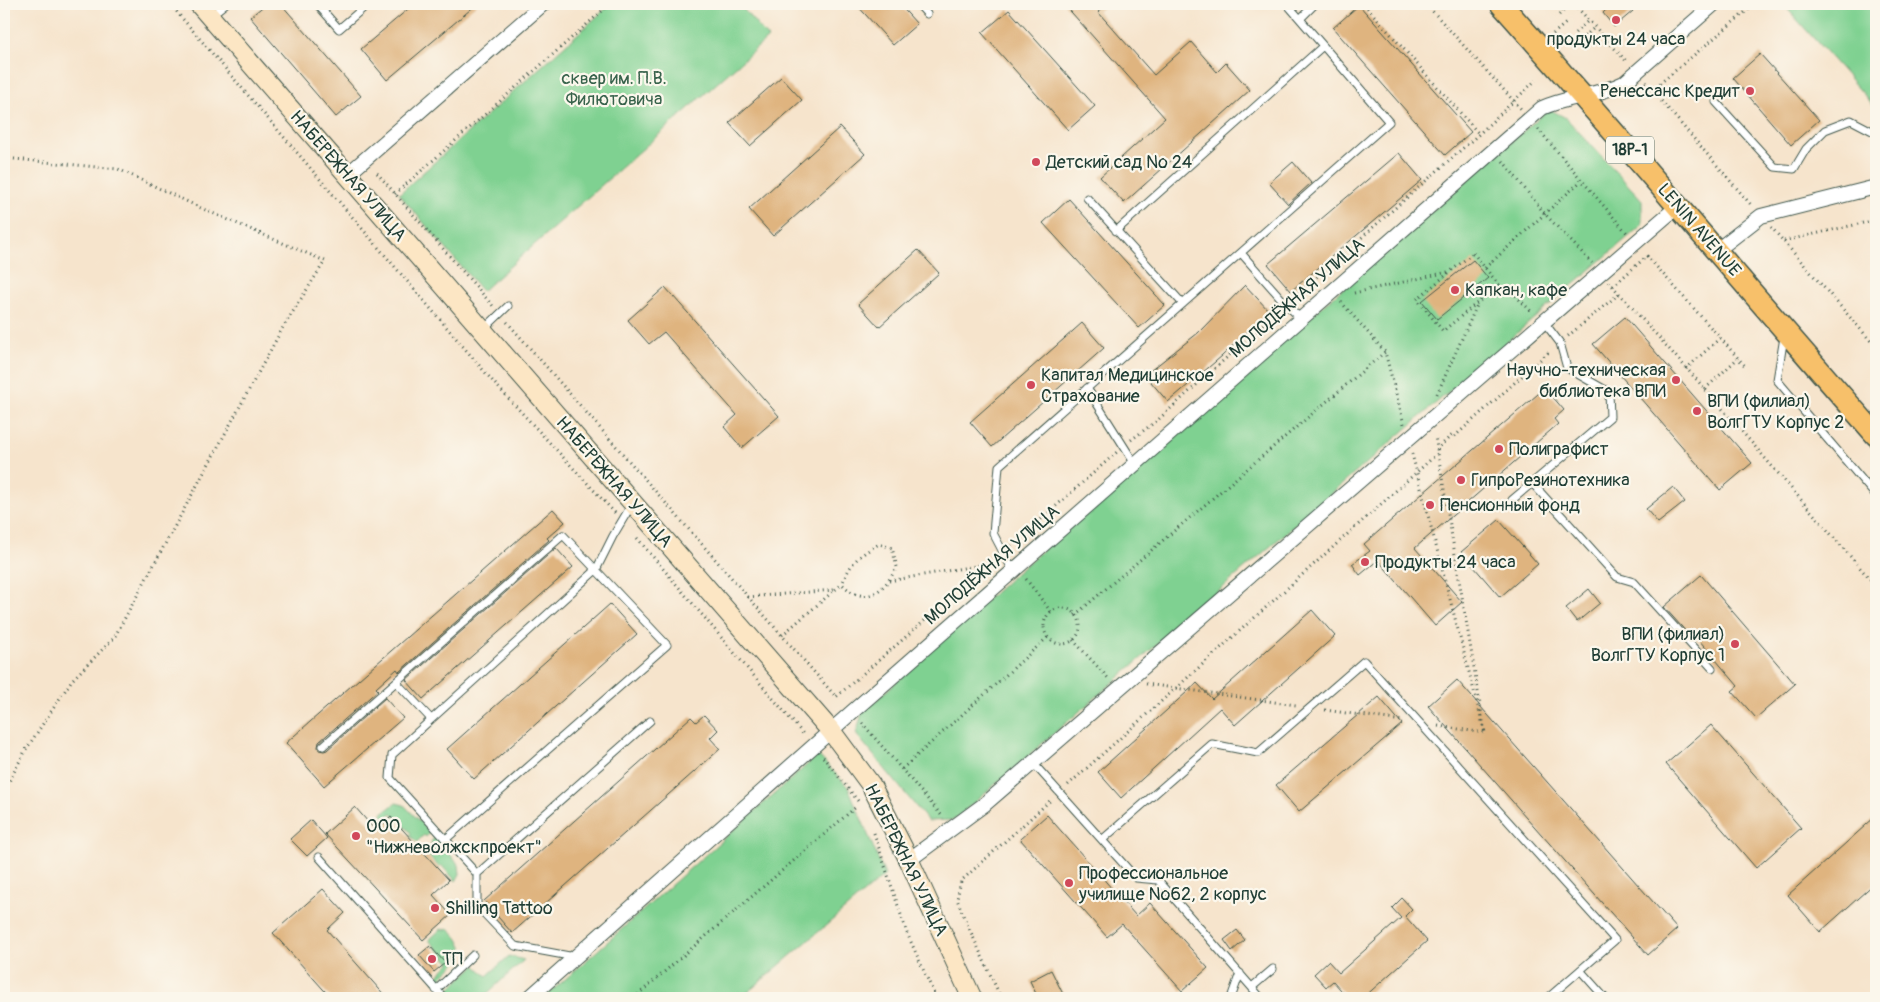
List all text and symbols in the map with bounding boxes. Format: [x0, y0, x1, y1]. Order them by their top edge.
marker: продукты 24 часа [1610, 14, 1622, 26]
place label: продукты 24 часа [1547, 28, 1685, 51]
park label: сквер им. П.В. Филютовича [561, 67, 667, 111]
place label: Ренессанс Кредит [1600, 80, 1740, 103]
marker: Ренессанс Кредит [1744, 85, 1756, 97]
street label: НАБЕРЕЖНАЯ УЛИЦА [285, 106, 412, 247]
road number: 18Р-1 [1606, 136, 1654, 164]
place label: Детский сад № 24 [1045, 151, 1193, 174]
marker: Детский сад № 24 [1030, 156, 1042, 168]
street label: LENIN AVENUE [1652, 178, 1746, 282]
street label: МОЛОДЁЖНАЯ УЛИЦА [1225, 233, 1370, 363]
place label: Капкан, кафе [1465, 279, 1567, 302]
marker: Капкан, кафе [1449, 284, 1461, 296]
place label: Научно-техническая библиотека ВПИ [1506, 359, 1666, 403]
place label: Капитал Медицинское Страхование [1041, 364, 1214, 408]
marker: Научно-техническая библиотека ВПИ [1670, 374, 1682, 386]
marker: Капитал Медицинское Страхование [1025, 379, 1037, 391]
place label: ВПИ (филиал) ВолгГТУ Корпус 2 [1707, 390, 1844, 434]
marker: ВПИ (филиал) ВолгГТУ Корпус 2 [1691, 405, 1703, 417]
street label: НАБЕРЕЖНАЯ УЛИЦА [551, 412, 678, 553]
place label: Полиграфист [1509, 438, 1608, 461]
marker: Полиграфист [1493, 443, 1505, 455]
place label: ГипроРезинотехника [1471, 469, 1630, 492]
marker: ГипроРезинотехника [1455, 474, 1467, 486]
place label: Пенсионный фонд [1440, 494, 1580, 517]
marker: Пенсионный фонд [1424, 499, 1436, 511]
street label: МОЛОДЁЖНАЯ УЛИЦА [920, 500, 1065, 630]
place label: Продукты 24 часа [1375, 551, 1516, 574]
marker: Продукты 24 часа [1359, 556, 1371, 568]
place label: ВПИ (филиал) ВолгГТУ Корпус 1 [1591, 623, 1725, 667]
marker: ВПИ (филиал) ВолгГТУ Корпус 1 [1729, 638, 1741, 650]
street label: НАБЕРЕЖНАЯ УЛИЦА [859, 780, 953, 940]
place label: ООО "Нижневолжскпроект" [366, 815, 542, 859]
marker: ООО "Нижневолжскпроект" [350, 830, 362, 842]
place label: Профессиональное училище №62, 2 корпус [1078, 862, 1267, 906]
marker: Профессиональное училище №62, 2 корпус [1063, 877, 1075, 889]
place label: Shilling Tattoo [445, 897, 553, 920]
marker: Shilling Tattoo [429, 902, 441, 914]
place label: ТП [442, 948, 463, 971]
marker: ТП [426, 953, 438, 965]

